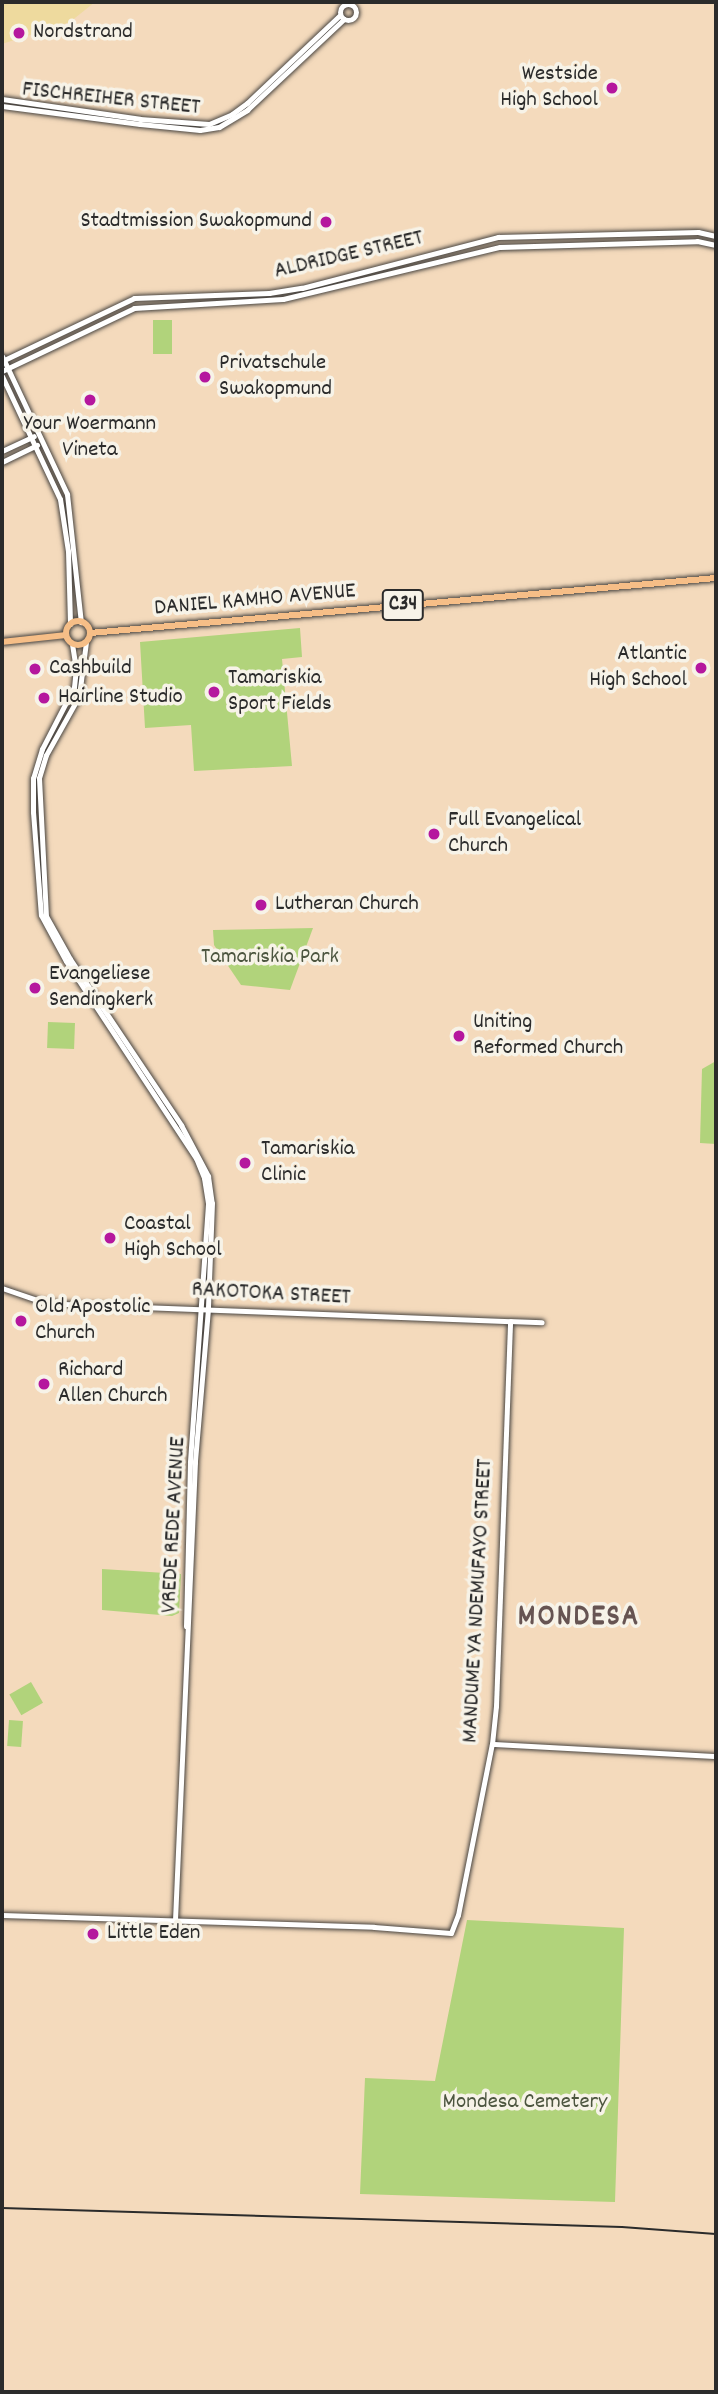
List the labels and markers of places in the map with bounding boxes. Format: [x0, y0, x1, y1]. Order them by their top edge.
place label: Nordstrand [33, 19, 133, 47]
marker: Nordstrand [11, 25, 27, 41]
place label: Westside High School [500, 61, 598, 115]
marker: Westside High School [604, 80, 620, 96]
place label: Stadtmission Swakopmund [80, 208, 312, 236]
marker: Stadtmission Swakopmund [318, 214, 334, 230]
place label: Privatschule Swakopmund [219, 350, 332, 404]
marker: Privatschule Swakopmund [197, 369, 213, 385]
marker: Your Woermann Vineta [82, 392, 98, 408]
place label: Your Woermann Vineta [24, 411, 156, 465]
place label: Atlantic High School [589, 641, 687, 695]
place label: Cashbuild [49, 655, 132, 683]
marker: Atlantic High School [693, 660, 709, 676]
marker: Cashbuild [27, 661, 43, 677]
place label: Tamariskia Sport Fields [228, 665, 332, 719]
place label: Hairline Studio [58, 684, 183, 712]
marker: Tamariskia Sport Fields [206, 684, 222, 700]
marker: Hairline Studio [36, 690, 52, 706]
place label: Full Evangelical Church [448, 807, 581, 861]
marker: Full Evangelical Church [426, 826, 442, 842]
place label: Lutheran Church [275, 891, 419, 919]
marker: Lutheran Church [253, 897, 269, 913]
place label: Evangeliese Sendingkerk [49, 961, 153, 1015]
marker: Evangeliese Sendingkerk [27, 980, 43, 996]
place label: Uniting Reformed Church [473, 1009, 623, 1063]
marker: Uniting Reformed Church [451, 1028, 467, 1044]
place label: Tamariskia Clinic [261, 1136, 354, 1190]
marker: Tamariskia Clinic [235, 1153, 255, 1173]
place label: Coastal High School [124, 1211, 222, 1265]
marker: Coastal High School [102, 1230, 118, 1246]
place label: Old Apostolic Church [35, 1294, 150, 1348]
marker: Old Apostolic Church [13, 1313, 29, 1329]
place label: Richard Allen Church [58, 1357, 168, 1411]
marker: Richard Allen Church [36, 1376, 52, 1392]
place label: Little Eden [107, 1920, 200, 1948]
marker: Little Eden [85, 1926, 101, 1942]

